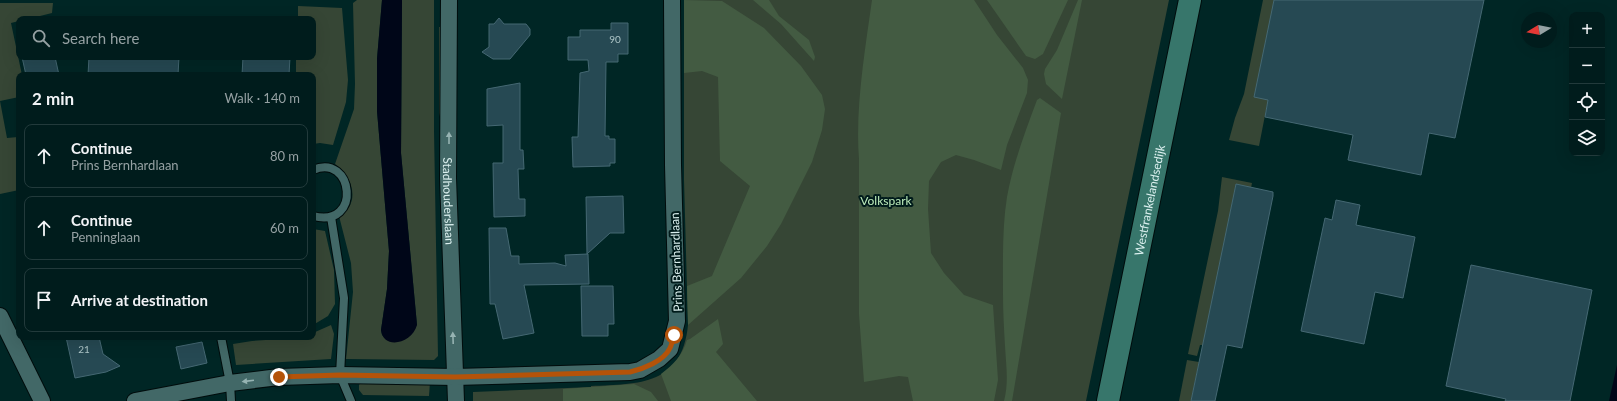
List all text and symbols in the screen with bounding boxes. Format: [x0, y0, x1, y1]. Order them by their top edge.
north arrow [1521, 12, 1557, 48]
map controls [1569, 12, 1605, 156]
button: + [1569, 12, 1605, 48]
search box [16, 16, 316, 60]
icon: search [30, 27, 52, 49]
text: Search here [62, 29, 139, 47]
house number: 90 [609, 33, 621, 45]
button: − [1569, 48, 1605, 84]
button: locate [1569, 84, 1605, 120]
text: 2 min [32, 88, 74, 109]
text: Walk · 140 m [224, 90, 300, 106]
button: layers [1569, 120, 1605, 156]
one-way arrow [446, 131, 452, 144]
text: Continue [71, 139, 132, 157]
street label: Westfrankelandsedijk [1130, 142, 1168, 257]
icon: ahead [33, 145, 55, 167]
text: 80 m [270, 148, 299, 164]
text: Prins Bernhardlaan [71, 157, 179, 173]
street label: Stadhouderslaan [440, 157, 458, 245]
park label: Volkspark [860, 193, 913, 208]
text: Continue [71, 211, 132, 229]
street label: Prins Bernhardlaan [667, 212, 685, 312]
icon: ahead [33, 217, 55, 239]
text: 60 m [270, 220, 299, 236]
text: Penninglaan [71, 229, 140, 245]
icon: arrive [33, 289, 55, 311]
text: Arrive at destination [71, 291, 208, 309]
route start [665, 326, 683, 344]
one-way arrow [450, 332, 457, 344]
house number: 21 [78, 343, 90, 355]
route end [270, 368, 288, 386]
one-way arrow [242, 378, 254, 384]

